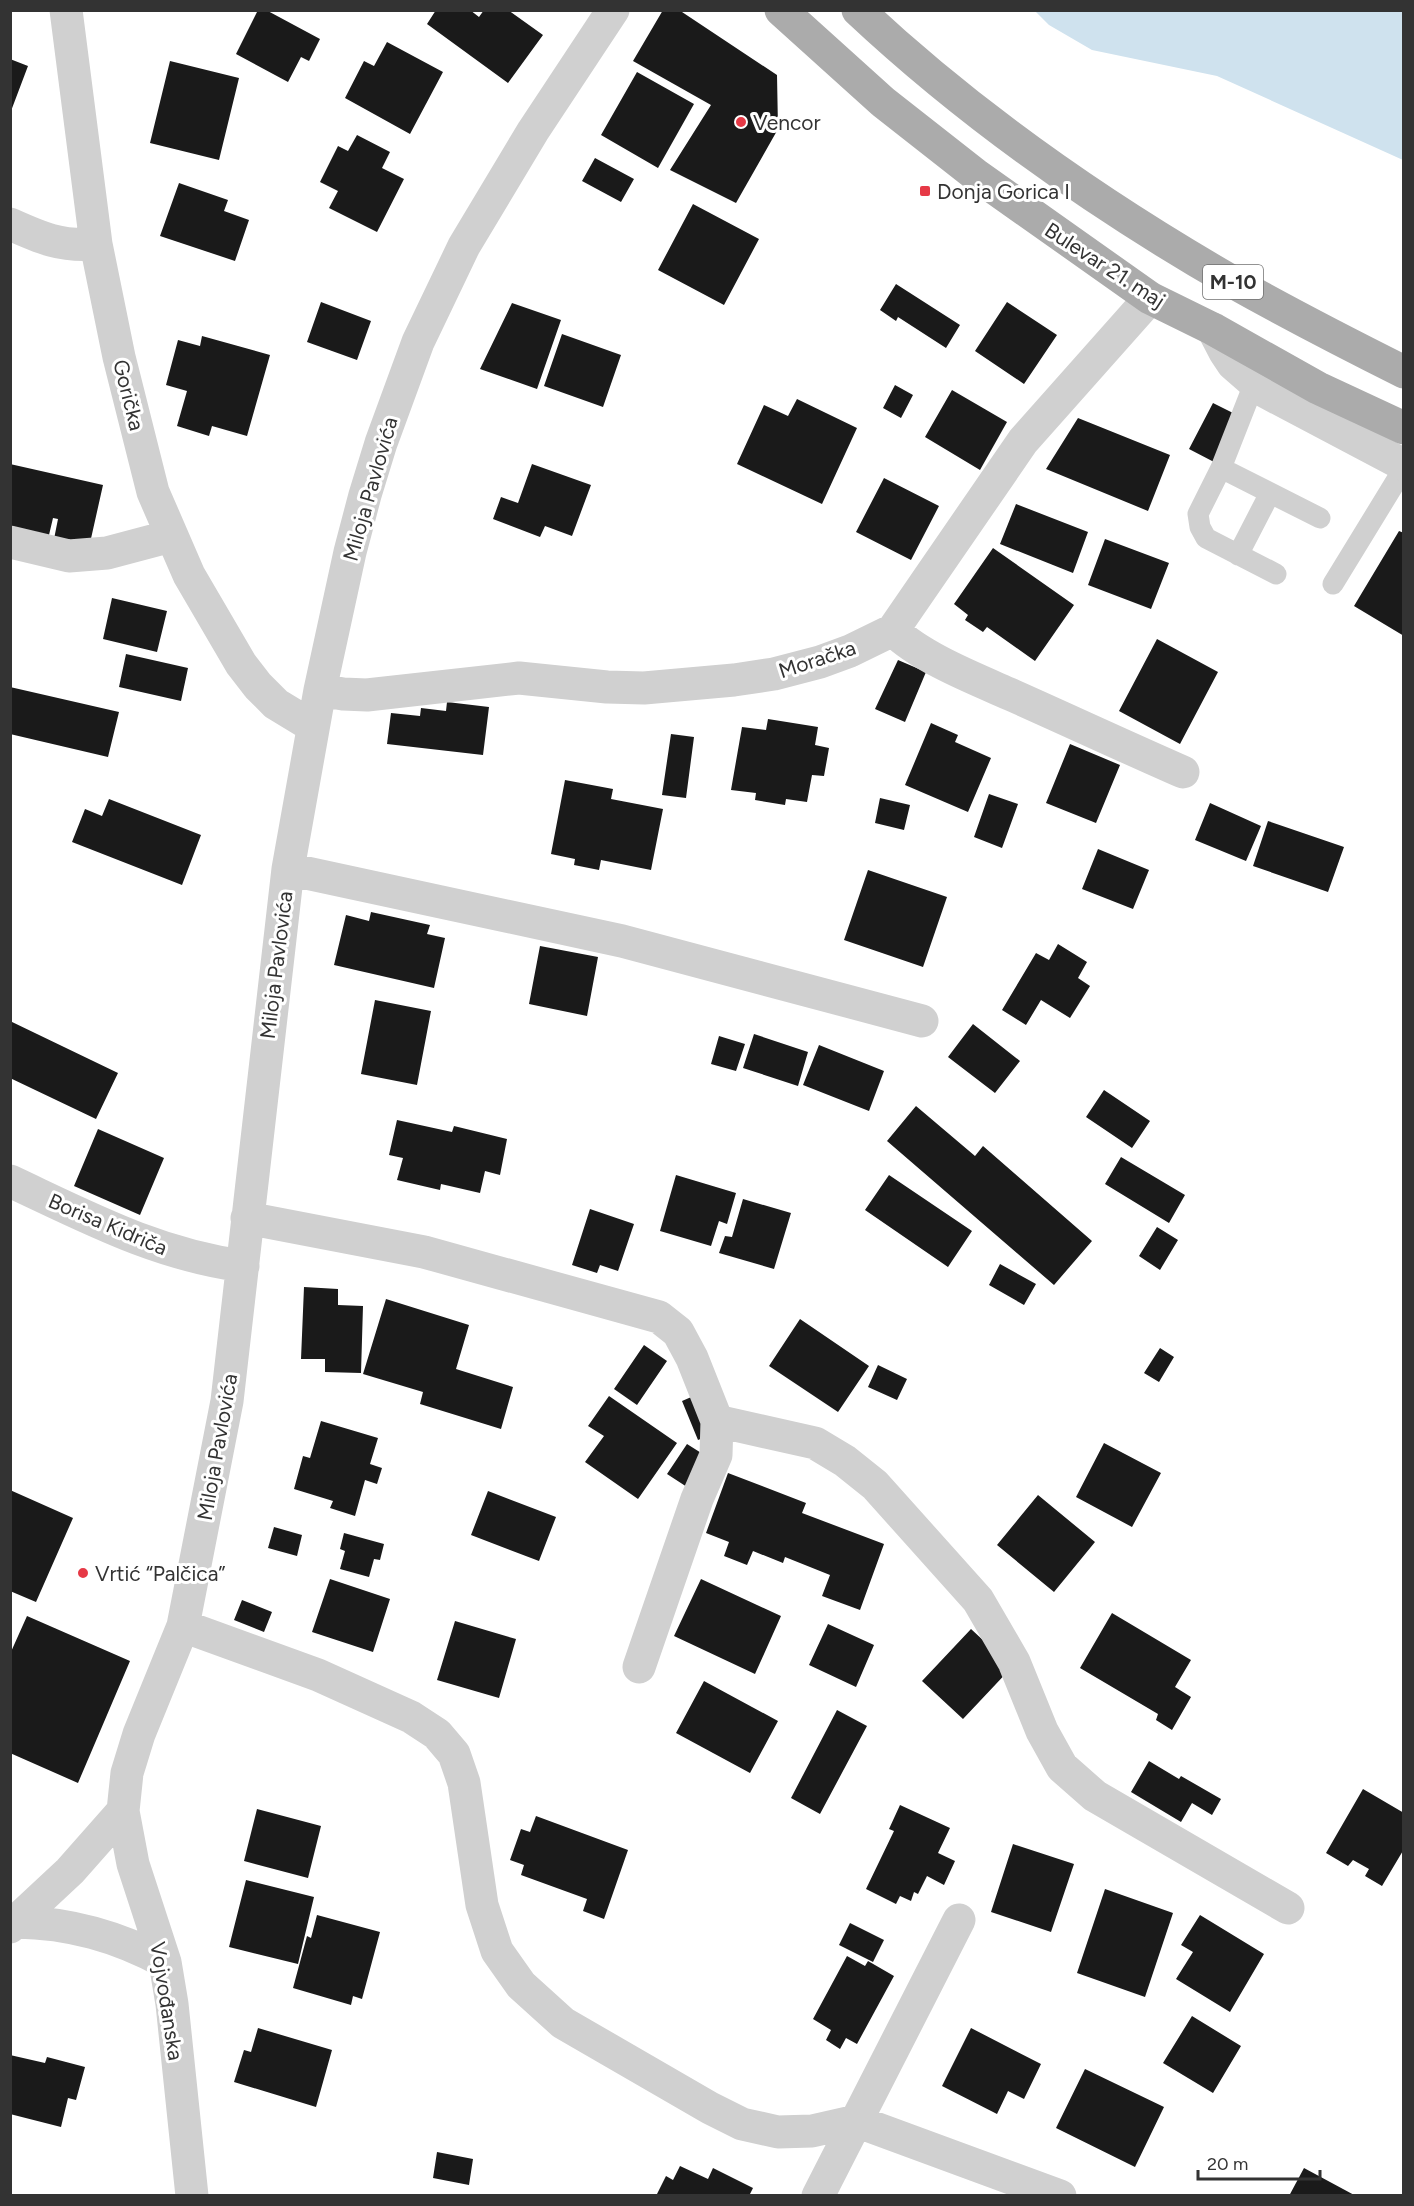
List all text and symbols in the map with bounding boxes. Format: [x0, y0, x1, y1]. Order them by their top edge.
place label: Vencor [753, 110, 821, 135]
marker: Vencor [734, 115, 748, 129]
place label: Donja Gorica I [937, 179, 1070, 204]
marker: Donja Gorica I [918, 184, 932, 198]
street label: Bulevar 21. maj [1040, 217, 1170, 313]
road number: M-10 [1203, 265, 1263, 299]
street label: Gorička [108, 357, 150, 433]
street label: Miloja Pavlovića [337, 414, 403, 564]
street label: Moračka [775, 635, 859, 683]
street label: Miloja Pavlovića [255, 890, 297, 1040]
street label: Borisa Kidriča [45, 1188, 171, 1260]
street label: Miloja Pavlovića [192, 1372, 242, 1522]
place label: Vrtić “Palčica” [95, 1561, 225, 1586]
marker: Vrtić “Palčica” [76, 1566, 90, 1580]
street label: Vojvođanska [145, 1940, 189, 2062]
scale bar [1198, 2143, 1320, 2181]
text: 20 m [1207, 2153, 1248, 2175]

